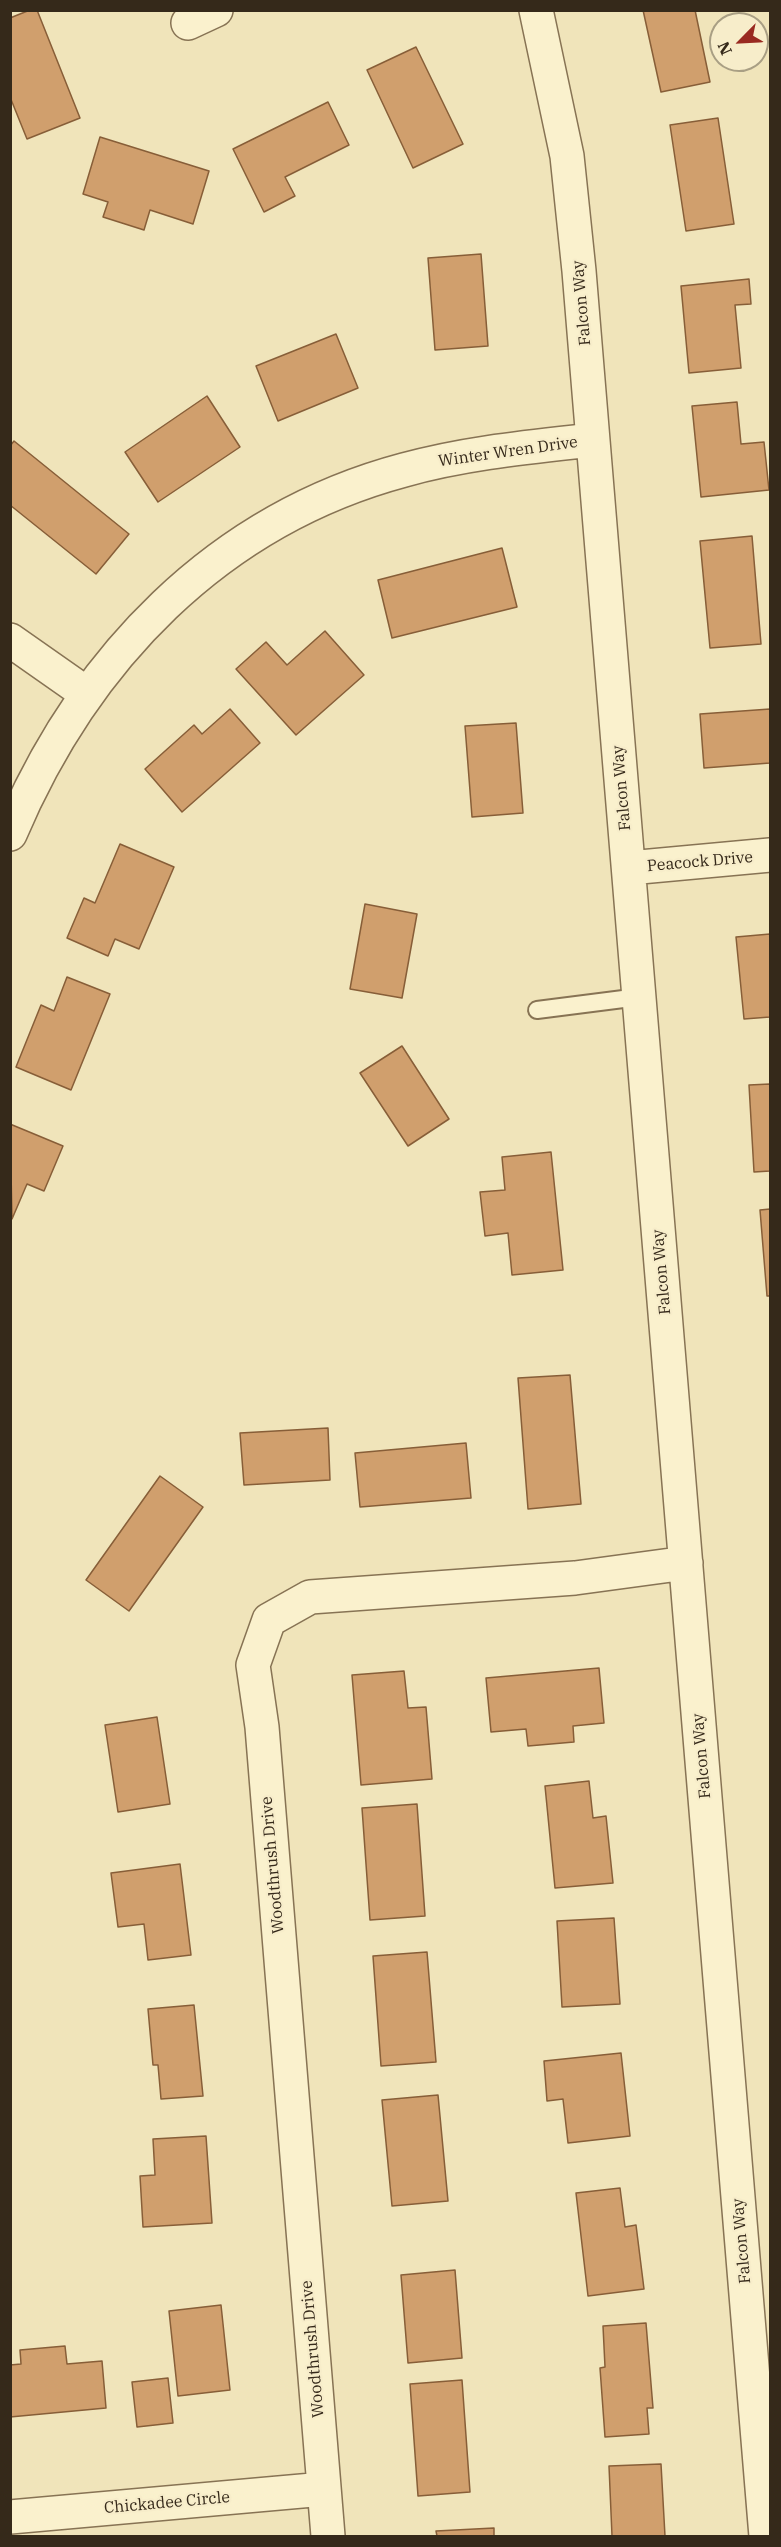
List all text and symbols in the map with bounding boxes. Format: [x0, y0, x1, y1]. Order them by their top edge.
north arrow [709, 12, 769, 72]
text: N [713, 39, 736, 58]
street label: Falcon Way [569, 260, 595, 346]
street label: Winter Wren Drive [437, 433, 579, 471]
street label: Falcon Way [609, 745, 635, 831]
street label: Peacock Drive [646, 848, 754, 876]
street label: Falcon Way [649, 1229, 675, 1315]
street label: Falcon Way [689, 1713, 715, 1799]
street label: Woodthrush Drive [257, 1796, 289, 1934]
street label: Falcon Way [729, 2198, 755, 2284]
street label: Woodthrush Drive [297, 2280, 329, 2418]
street label: Chickadee Circle [103, 2488, 231, 2518]

